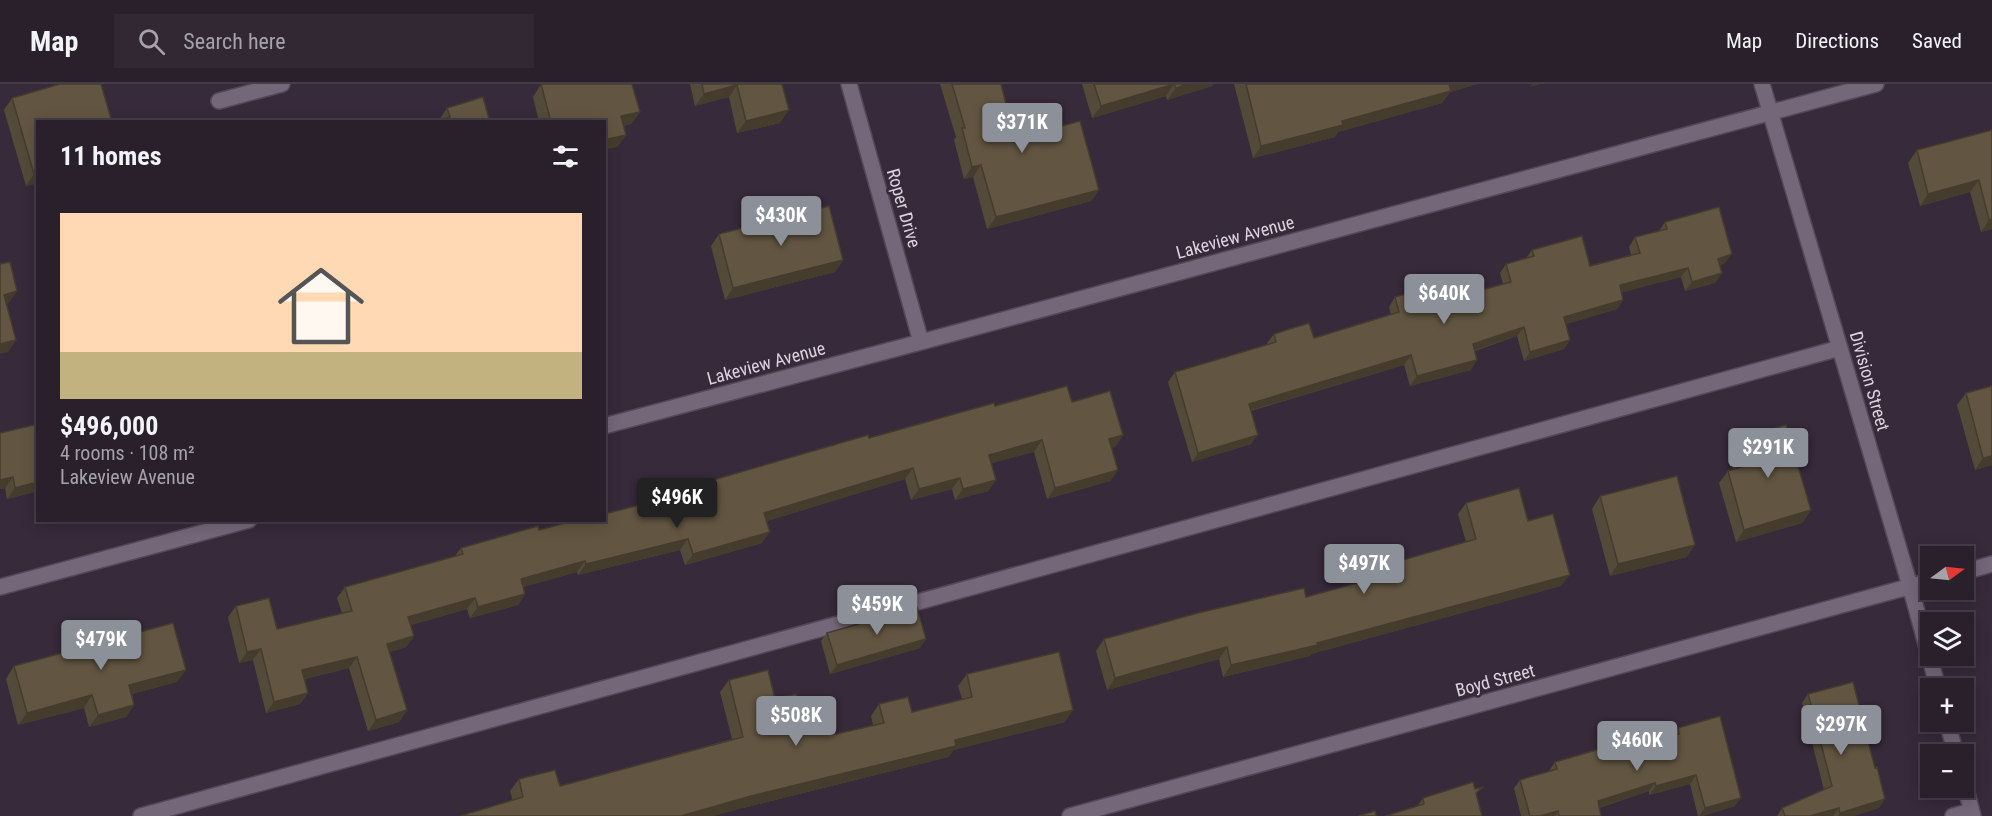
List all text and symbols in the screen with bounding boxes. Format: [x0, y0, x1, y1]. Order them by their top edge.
search box [114, 14, 534, 68]
text: Map [30, 25, 78, 58]
icon: search [135, 25, 168, 58]
text: Search here [183, 29, 286, 54]
text: Map [1726, 29, 1762, 53]
text: Directions [1795, 29, 1879, 53]
text: Saved [1912, 29, 1962, 53]
pin: $371K [980, 103, 1064, 154]
text: $371K [996, 110, 1048, 134]
icon: filters [549, 140, 582, 173]
text: 11 homes [60, 141, 162, 171]
street label: Roper Drive [883, 166, 925, 250]
pin: $430K [739, 196, 823, 247]
text: $430K [755, 203, 807, 227]
street label: Lakeview Avenue [1174, 211, 1296, 263]
icon: home [267, 252, 375, 360]
pin: $640K [1402, 274, 1486, 325]
text: $640K [1418, 281, 1470, 305]
street label: Division Street [1846, 329, 1894, 433]
street label: Lakeview Avenue [705, 337, 827, 389]
text: $496,000 [60, 411, 158, 441]
pin: $291K [1726, 428, 1810, 479]
text: $291K [1742, 435, 1794, 459]
text: 4 rooms · 108 m² [60, 441, 195, 465]
text: Lakeview Avenue [60, 465, 195, 489]
pin: $496K [635, 478, 719, 529]
text: $496K [651, 485, 703, 509]
pin: $497K [1322, 544, 1406, 595]
north arrow [1920, 546, 1974, 600]
map controls [1920, 546, 1974, 798]
text: $497K [1338, 551, 1390, 575]
pin: $459K [835, 585, 919, 636]
text: $459K [851, 592, 903, 616]
button: layers [1920, 612, 1974, 666]
pin: $479K [59, 620, 143, 671]
text: $479K [75, 627, 127, 651]
street label: Boyd Street [1453, 659, 1537, 701]
button: + [1920, 678, 1974, 732]
pin: $508K [754, 696, 838, 747]
text: $508K [770, 703, 822, 727]
pin: $297K [1799, 705, 1883, 756]
text: $297K [1815, 712, 1867, 736]
pin: $460K [1595, 721, 1679, 772]
text: $460K [1611, 728, 1663, 752]
button: − [1920, 744, 1974, 798]

